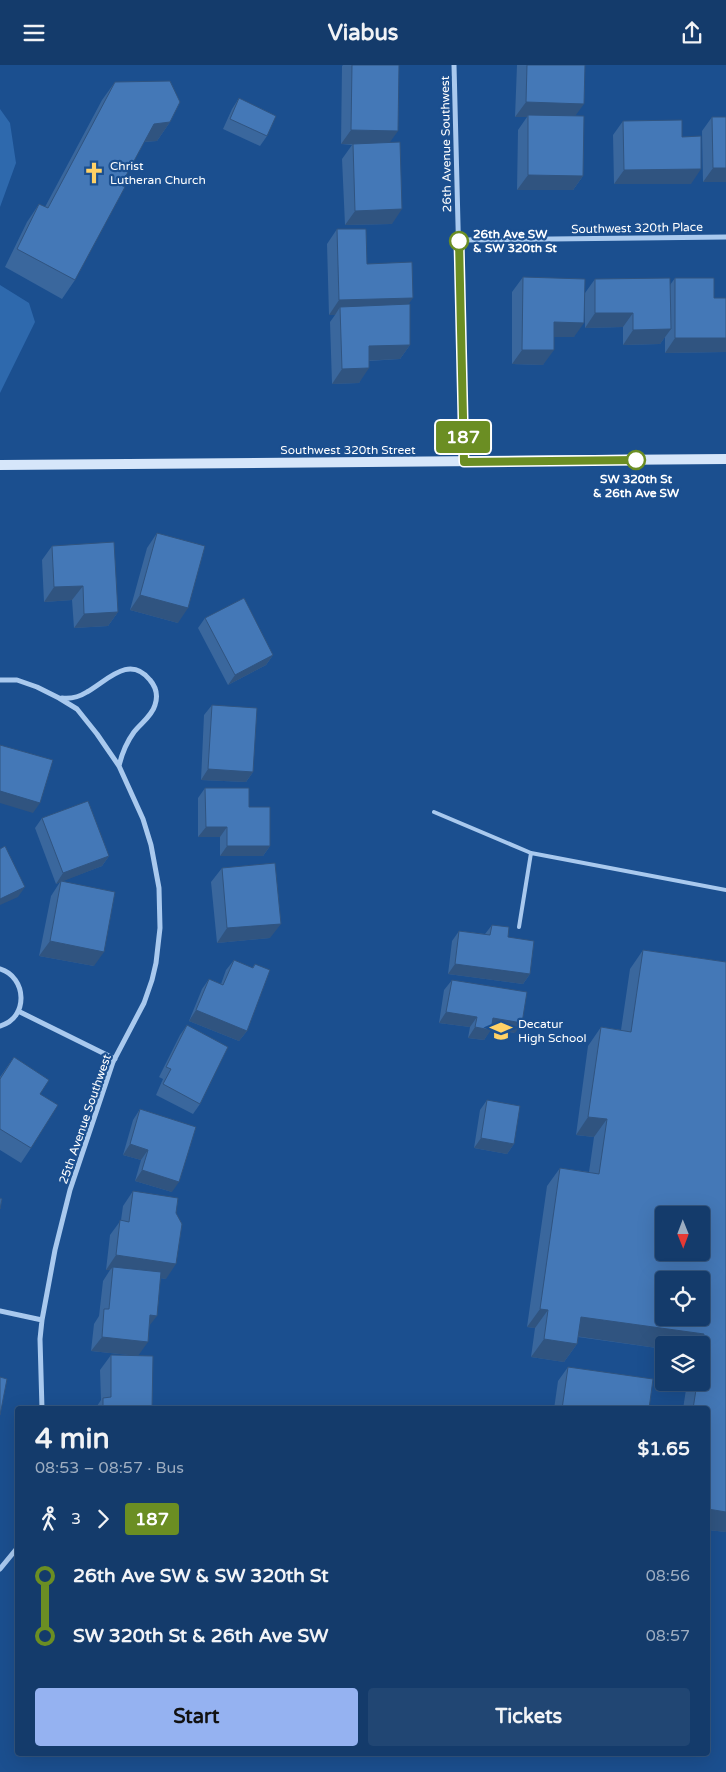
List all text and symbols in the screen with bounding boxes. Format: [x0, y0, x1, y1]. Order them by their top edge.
icon: menu [20, 19, 48, 47]
icon: share [678, 19, 706, 47]
text: Viabus [328, 20, 398, 46]
street label: 26th Avenue Southwest [438, 75, 454, 212]
place label: Christ Lutheran Church [110, 159, 206, 187]
church icon: Christ Lutheran Church [81, 160, 107, 186]
street label: Southwest 320th Place [571, 220, 703, 236]
place label: 26th Ave SW & SW 320th St [473, 227, 557, 255]
marker: 26th Ave SW & SW 320th St [449, 231, 469, 251]
line badge: 187 [434, 421, 492, 453]
text: 187 [446, 426, 480, 448]
street label: Southwest 320th Street [280, 443, 416, 457]
marker: SW 320th St & 26th Ave SW [626, 450, 646, 470]
place label: SW 320th St & 26th Ave SW [593, 472, 680, 500]
place label: Decatur High School [518, 1017, 587, 1045]
school or university icon: Decatur High School [488, 1018, 514, 1044]
street label: 25th Avenue Southwest [56, 1052, 114, 1186]
north arrow [655, 1206, 710, 1261]
map controls [655, 1206, 710, 1391]
button: locate [655, 1271, 710, 1326]
button: layers [655, 1336, 710, 1391]
text: 4 min [35, 1422, 110, 1456]
text: $1.65 [638, 1438, 690, 1460]
text: 08:53 – 08:57 · Bus [35, 1458, 184, 1478]
icon: walk [35, 1505, 63, 1533]
icon: forward [89, 1505, 117, 1533]
text: 187 [135, 1508, 169, 1530]
text: 3 [71, 1509, 81, 1529]
text: 26th Ave SW & SW 320th St [73, 1565, 328, 1587]
text: 08:56 [646, 1566, 690, 1586]
text: SW 320th St & 26th Ave SW [73, 1625, 328, 1647]
text: 08:57 [646, 1626, 690, 1646]
button: Start [35, 1688, 358, 1746]
button: Tickets [368, 1688, 690, 1746]

